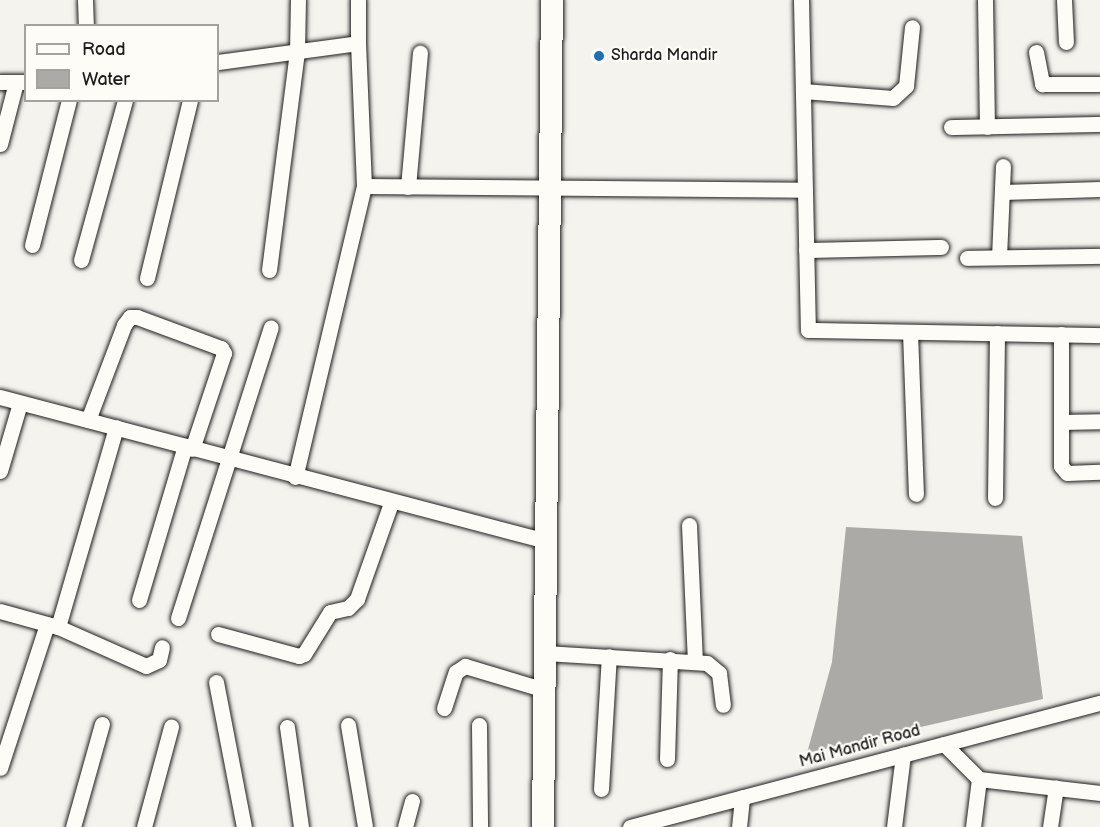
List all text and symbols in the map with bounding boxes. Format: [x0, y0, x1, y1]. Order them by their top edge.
legend [24, 24, 219, 102]
text: Road [82, 39, 126, 60]
place label: Sharda Mandir [611, 46, 717, 66]
marker: Sharda Mandir [592, 49, 606, 63]
text: Water [82, 69, 130, 90]
street label: Mai Mandir Road [797, 722, 923, 772]

